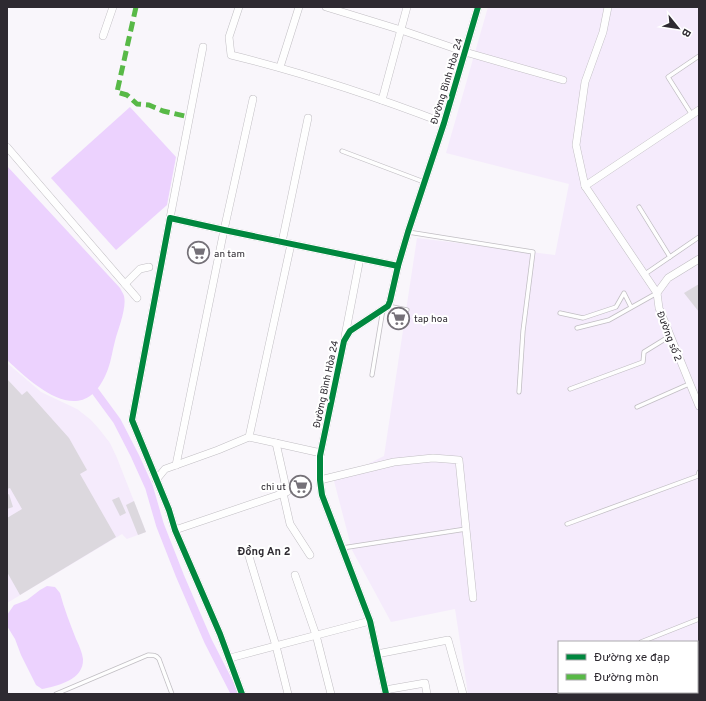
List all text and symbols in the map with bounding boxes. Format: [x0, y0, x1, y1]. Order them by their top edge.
north arrow [658, 8, 698, 48]
text: B [678, 26, 694, 39]
street label: Đường Bình Hòa 24 [428, 37, 467, 126]
supermarket icon: an tam [186, 240, 212, 266]
place label: an tam [214, 248, 245, 261]
supermarket icon: tap hoa [385, 305, 411, 331]
street label: Đường số 2 [653, 310, 684, 364]
place label: tap hoa [414, 313, 448, 326]
street label: Đường Bình Hòa 24 [311, 339, 342, 429]
supermarket icon: chi ut [288, 473, 314, 499]
place label: chi ut [261, 481, 286, 494]
district label: Đồng An 2 [237, 545, 291, 559]
legend [558, 641, 698, 693]
text: Đường xe đạp [594, 650, 670, 666]
text: Đường mòn [594, 670, 659, 686]

